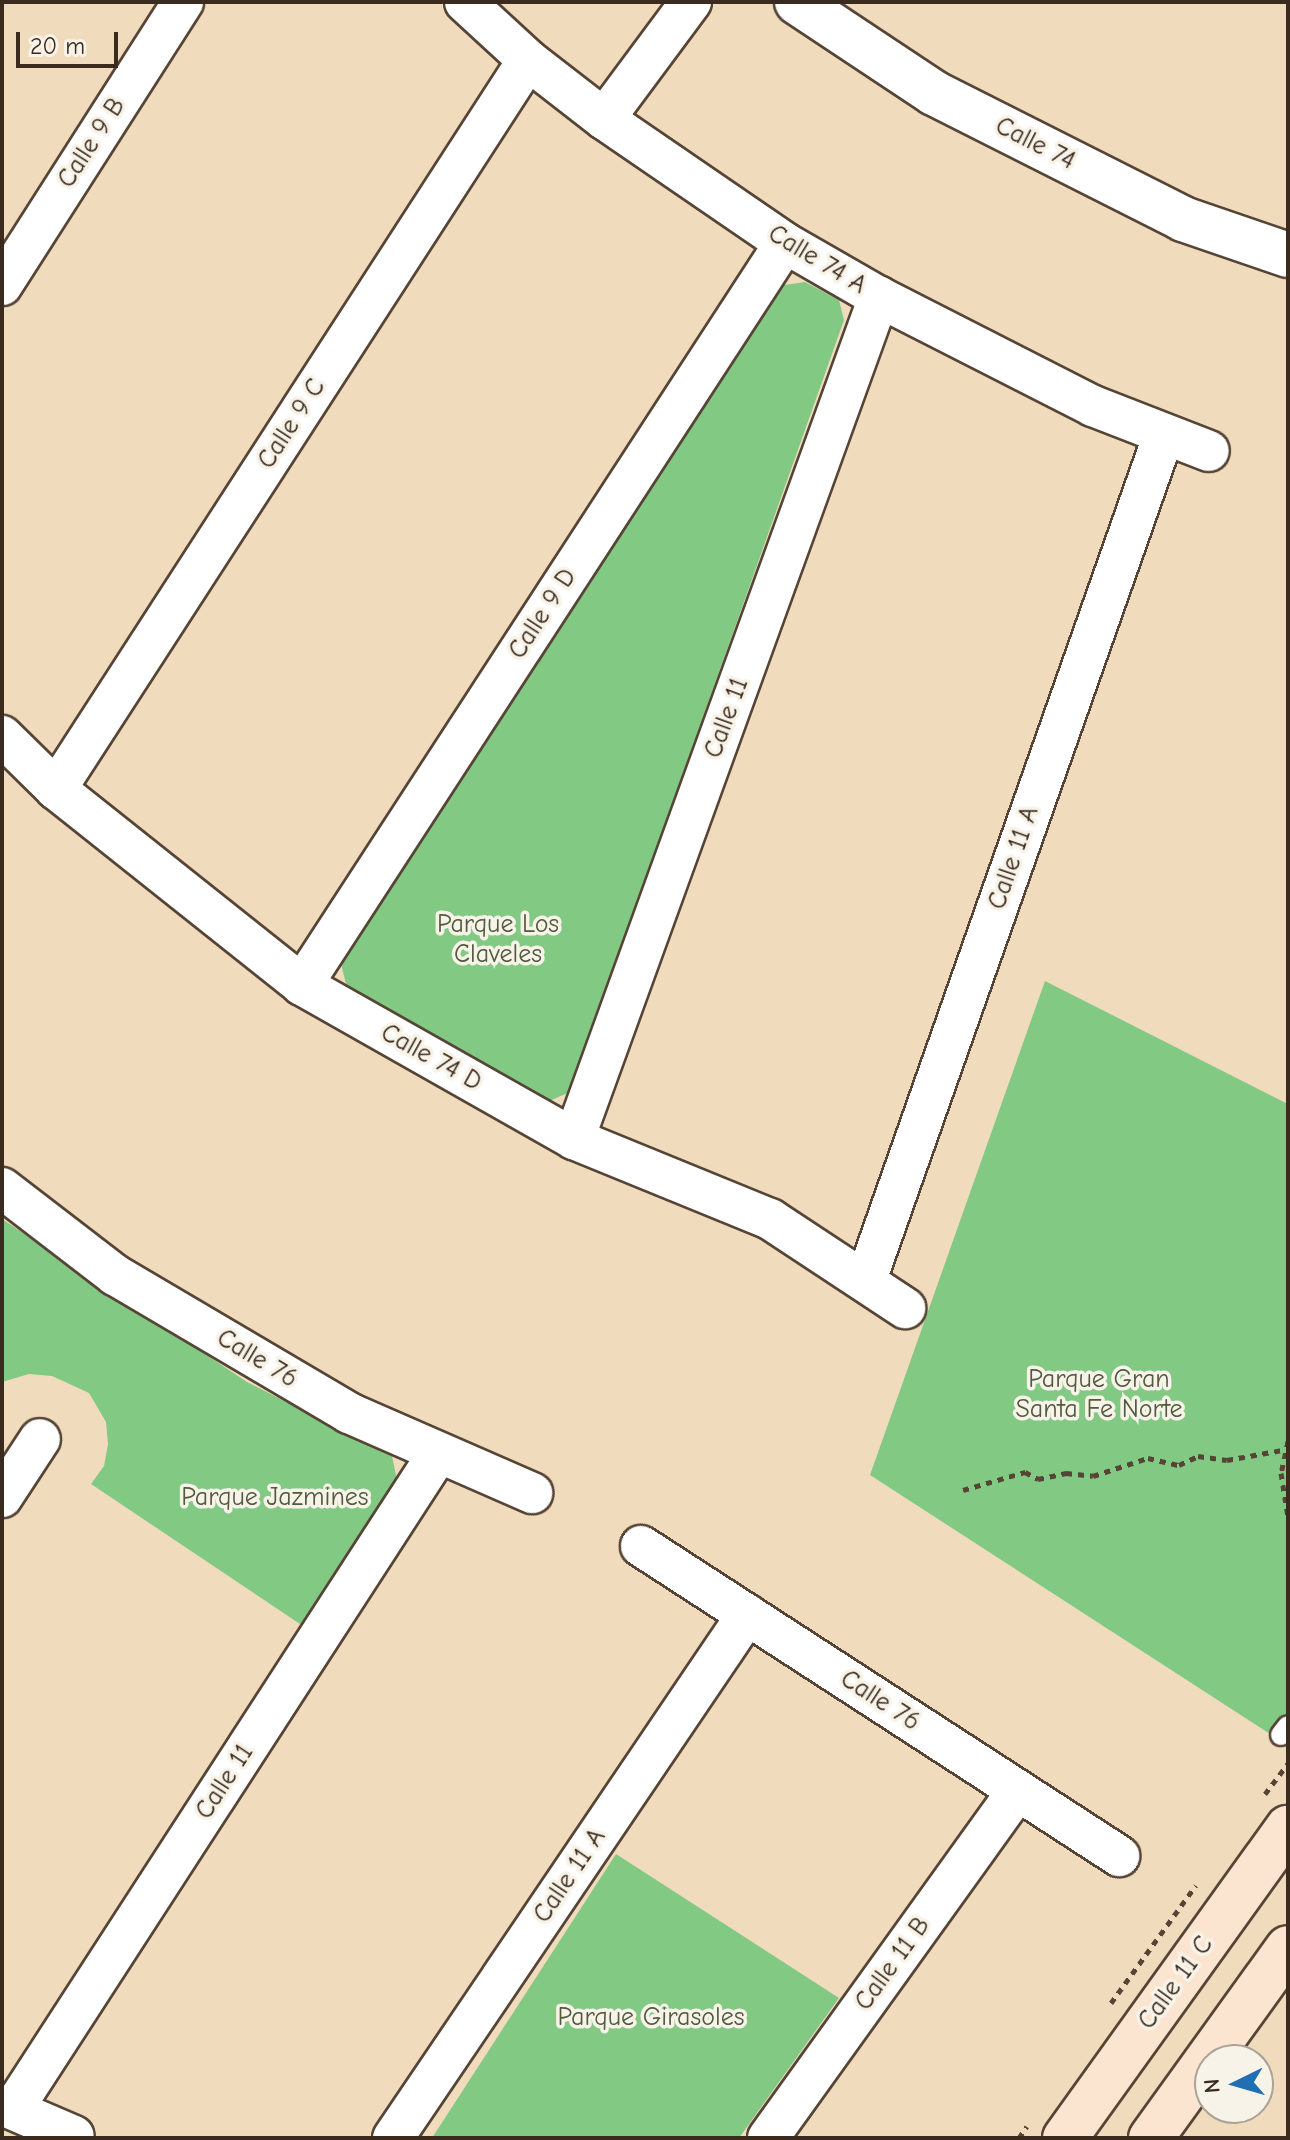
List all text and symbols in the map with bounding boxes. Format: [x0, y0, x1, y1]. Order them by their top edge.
scale bar [20, 16, 122, 66]
text: 20 m [30, 32, 85, 60]
street label: Calle 9 B [51, 92, 133, 194]
street label: Calle 74 [990, 111, 1080, 177]
street label: Calle 74 A [762, 219, 872, 301]
street label: Calle 9 C [251, 373, 333, 475]
street label: Calle 9 D [502, 563, 584, 665]
street label: Calle 11 [698, 674, 756, 762]
street label: Calle 11 A [982, 802, 1046, 914]
park label: Parque Los Claveles [437, 909, 559, 970]
street label: Calle 74 D [375, 1018, 487, 1098]
street label: Calle 76 [211, 1323, 303, 1395]
park label: Parque Gran Santa Fe Norte [1015, 1364, 1183, 1426]
park label: Parque Jazmines [181, 1482, 369, 1514]
street label: Calle 76 [834, 1664, 926, 1738]
street label: Calle 11 [189, 1739, 261, 1825]
street label: Calle 11 A [527, 1823, 613, 1929]
street label: Calle 11 B [849, 1911, 937, 2017]
street label: Calle 11 C [1132, 1930, 1220, 2036]
park label: Parque Girasoles [558, 2002, 744, 2034]
north arrow [1194, 2044, 1274, 2124]
text: N [1199, 2078, 1226, 2094]

